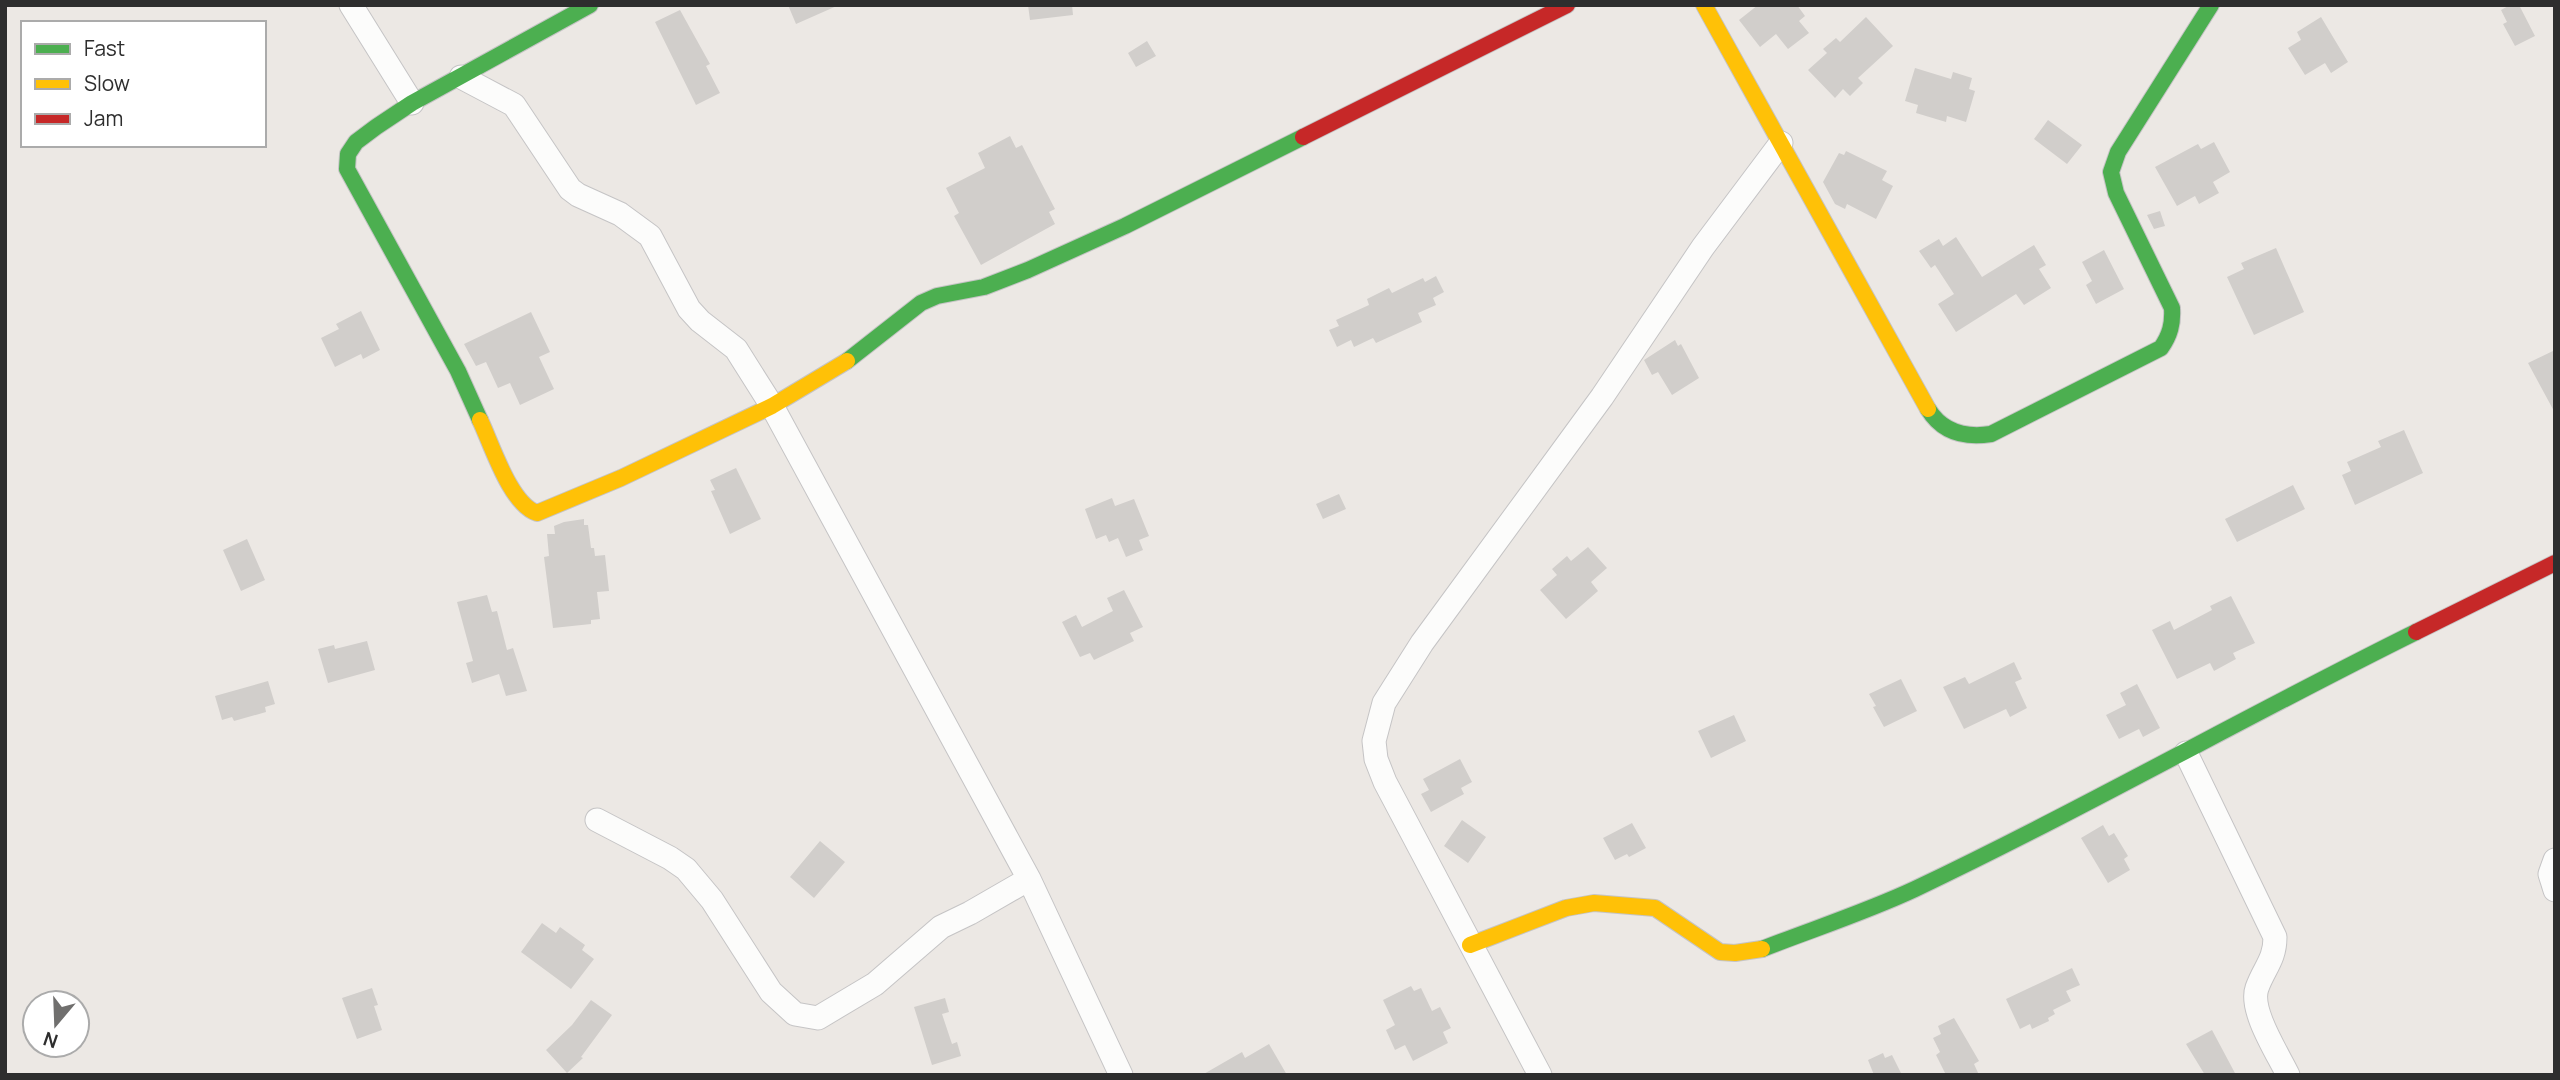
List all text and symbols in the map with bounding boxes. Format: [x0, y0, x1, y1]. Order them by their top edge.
legend [21, 21, 266, 147]
text: Fast [84, 34, 125, 62]
text: Slow [84, 69, 130, 97]
text: Jam [84, 104, 123, 132]
north arrow [21, 989, 91, 1059]
text: N [40, 1026, 61, 1055]

